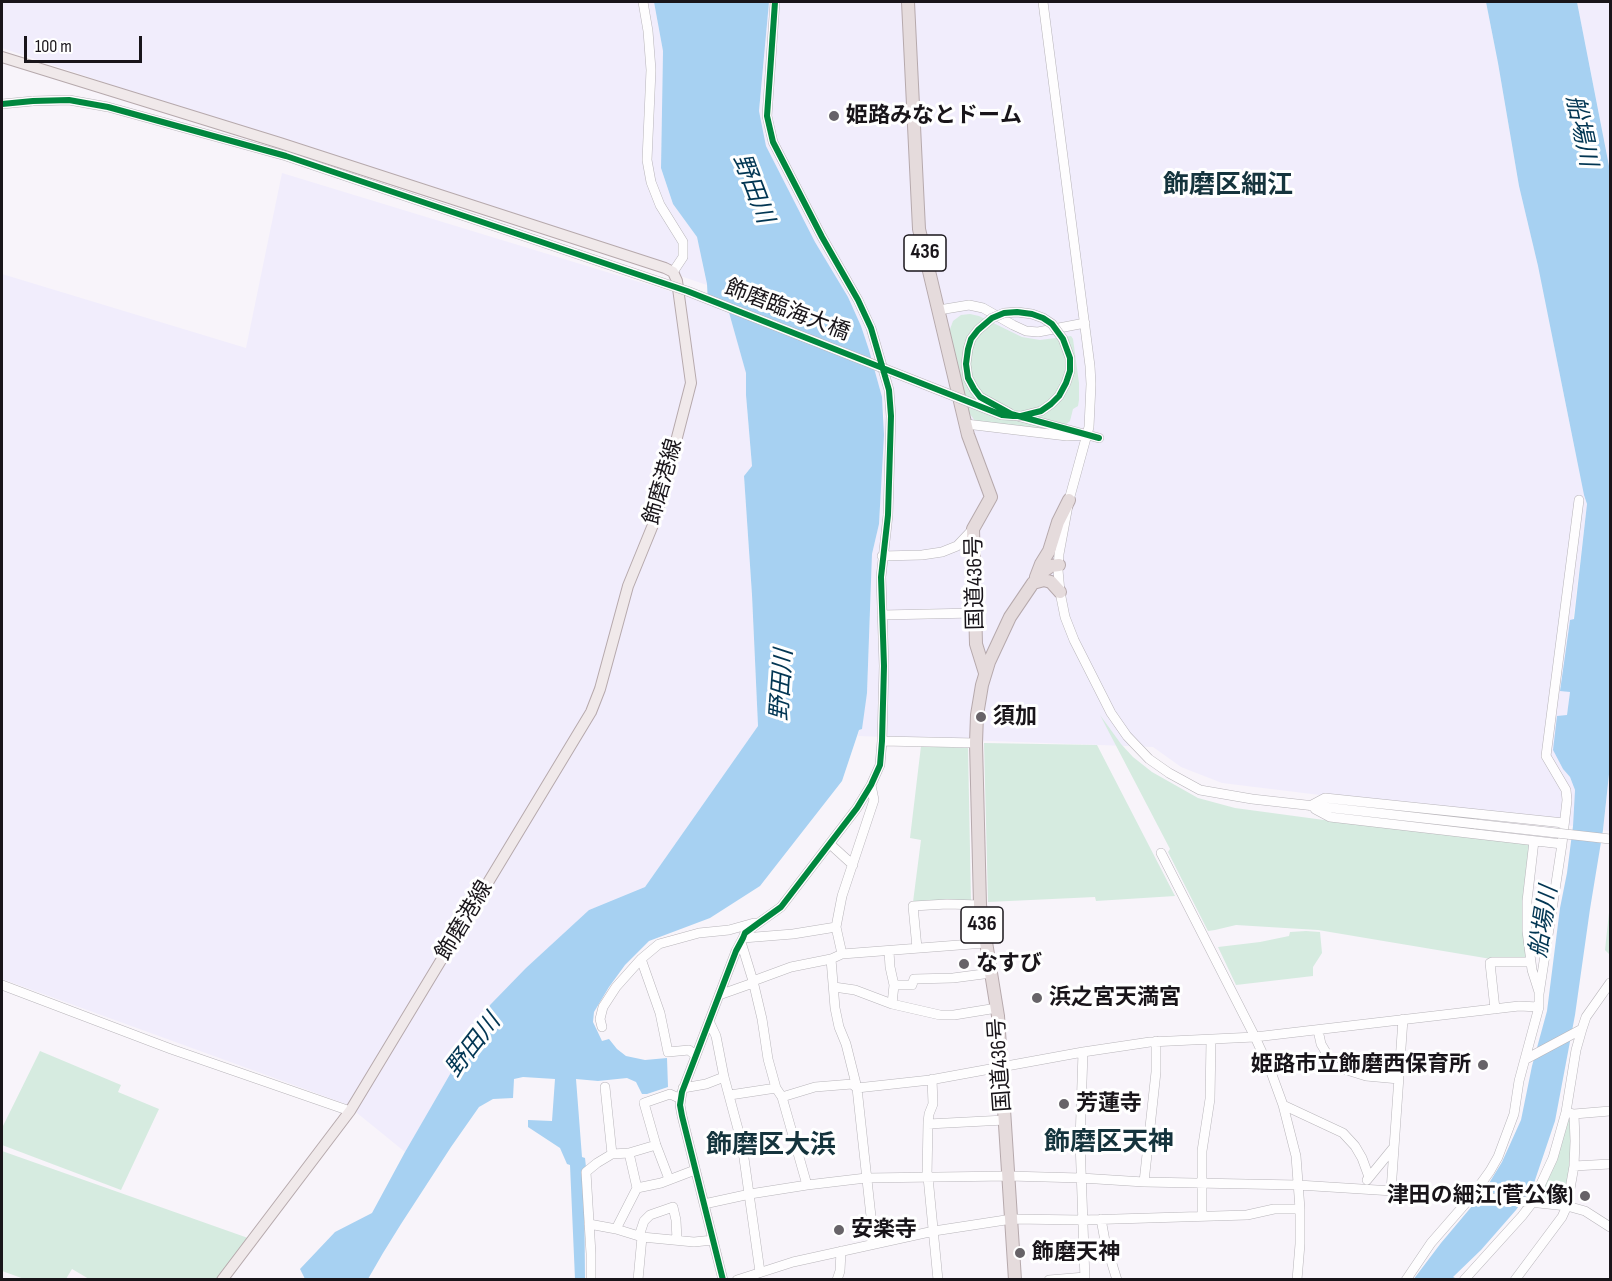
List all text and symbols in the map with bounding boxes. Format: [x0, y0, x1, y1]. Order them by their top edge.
scale bar [27, 24, 146, 62]
text: 100 m [35, 36, 72, 57]
water label: 船場川 [1558, 93, 1602, 169]
place label: 姫路みなとドーム [846, 103, 1022, 129]
marker: 姫路みなとドーム [827, 109, 841, 123]
water label: 野田川 [726, 150, 778, 228]
district label: 飾磨区細江 [1163, 170, 1293, 202]
road number: 436 [904, 235, 946, 271]
street label: 飾磨臨海大橋 [721, 275, 853, 347]
street label: 飾磨港線 [639, 436, 689, 528]
street label: 国道436号 [962, 536, 990, 630]
water label: 野田川 [766, 648, 800, 722]
place label: 須加 [993, 704, 1037, 730]
marker: 須加 [974, 710, 988, 724]
street label: 飾磨港線 [431, 876, 499, 966]
water label: 船場川 [1525, 884, 1565, 960]
road number: 436 [961, 907, 1003, 943]
place label: なすび [976, 951, 1042, 977]
marker: なすび [957, 957, 971, 971]
place label: 浜之宮天満宮 [1049, 985, 1181, 1011]
marker: 浜之宮天満宮 [1030, 991, 1044, 1005]
water label: 野田川 [440, 1009, 508, 1083]
street label: 国道436号 [985, 1017, 1017, 1113]
place label: 姫路市立飾磨西保育所 [1251, 1052, 1471, 1078]
marker: 姫路市立飾磨西保育所 [1476, 1058, 1490, 1072]
place label: 芳蓮寺 [1076, 1091, 1142, 1117]
marker: 芳蓮寺 [1057, 1097, 1071, 1111]
district label: 飾磨区天神 [1044, 1127, 1174, 1159]
district label: 飾磨区大浜 [706, 1130, 836, 1162]
place label: 津田の細江(菅公像) [1387, 1183, 1573, 1209]
marker: 津田の細江(菅公像) [1578, 1189, 1592, 1203]
place label: 安楽寺 [851, 1217, 917, 1243]
marker: 安楽寺 [832, 1223, 846, 1237]
place label: 飾磨天神 [1032, 1240, 1120, 1266]
marker: 飾磨天神 [1013, 1246, 1027, 1260]

